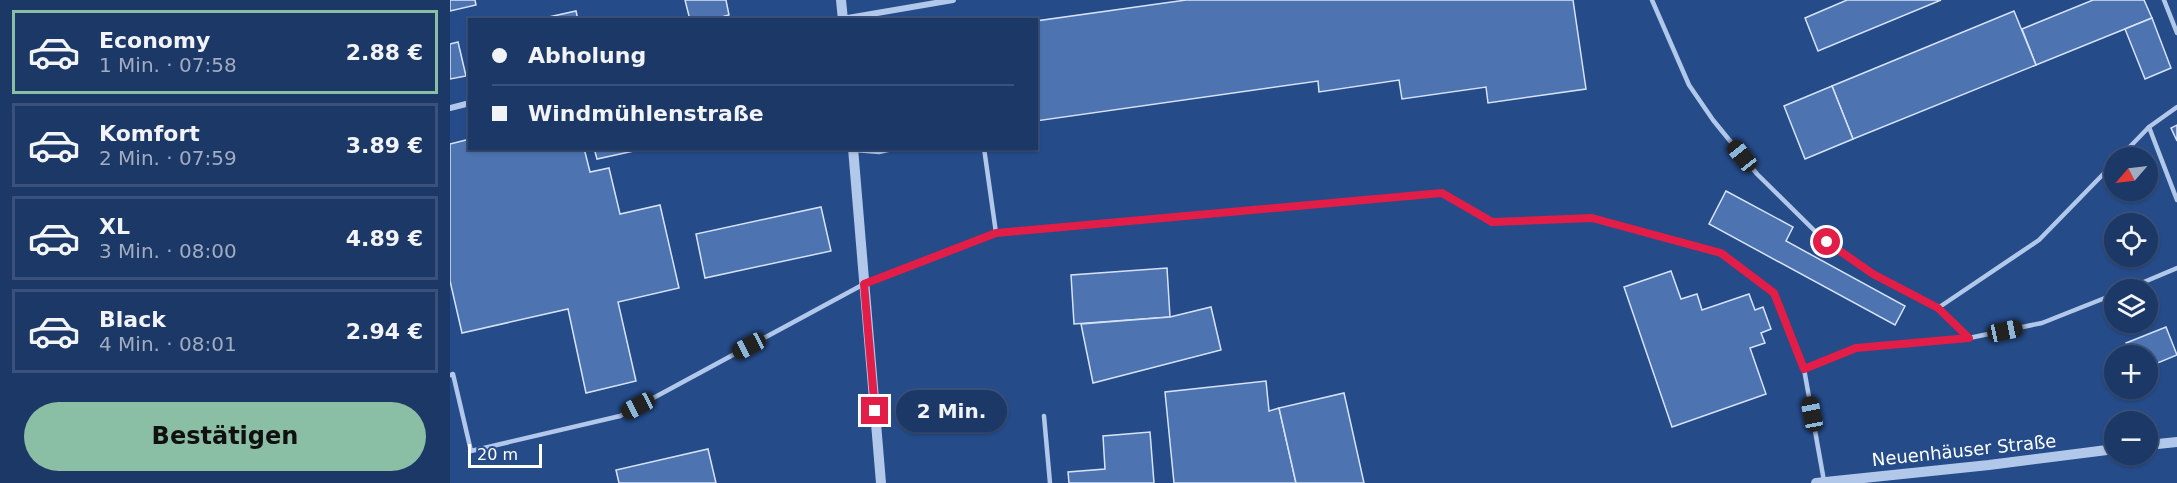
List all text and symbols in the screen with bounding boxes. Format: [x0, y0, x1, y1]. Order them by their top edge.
icon: car [27, 25, 81, 79]
text: Economy [99, 28, 210, 53]
text: 2.88 € [346, 40, 423, 65]
text: Abholung [528, 43, 646, 68]
text: 1 Min. · 07:58 [99, 53, 237, 77]
text: Windmühlenstraße [528, 101, 764, 126]
icon: car [27, 118, 81, 172]
text: Komfort [99, 121, 200, 146]
text: 3.89 € [346, 133, 423, 158]
car [1724, 136, 1760, 176]
text: 2 Min. · 07:59 [99, 146, 237, 170]
north arrow [2104, 147, 2158, 201]
map controls [2104, 147, 2158, 465]
icon: car [27, 211, 81, 265]
button: locate [2104, 213, 2158, 267]
text: XL [99, 214, 130, 239]
text: 4.89 € [346, 226, 423, 251]
route start [1813, 228, 1840, 255]
text: 3 Min. · 08:00 [99, 239, 237, 263]
button: layers [2104, 279, 2158, 333]
icon: car [27, 304, 81, 358]
text: Black [99, 307, 166, 332]
car [1986, 318, 2024, 344]
text: 2.94 € [346, 319, 423, 344]
car [729, 330, 769, 362]
text: 4 Min. · 08:01 [99, 332, 237, 356]
button: + [2104, 345, 2158, 399]
car [618, 390, 658, 422]
callout: 2 Min. [896, 390, 1007, 432]
car [1800, 395, 1824, 433]
route end [861, 397, 888, 424]
text: 2 Min. [917, 399, 986, 423]
button: Bestätigen [24, 402, 426, 471]
button: − [2104, 411, 2158, 465]
street label: Neuenhäuser Straße [1871, 430, 2057, 470]
scale bar [468, 441, 542, 468]
text: 20 m [477, 445, 518, 464]

